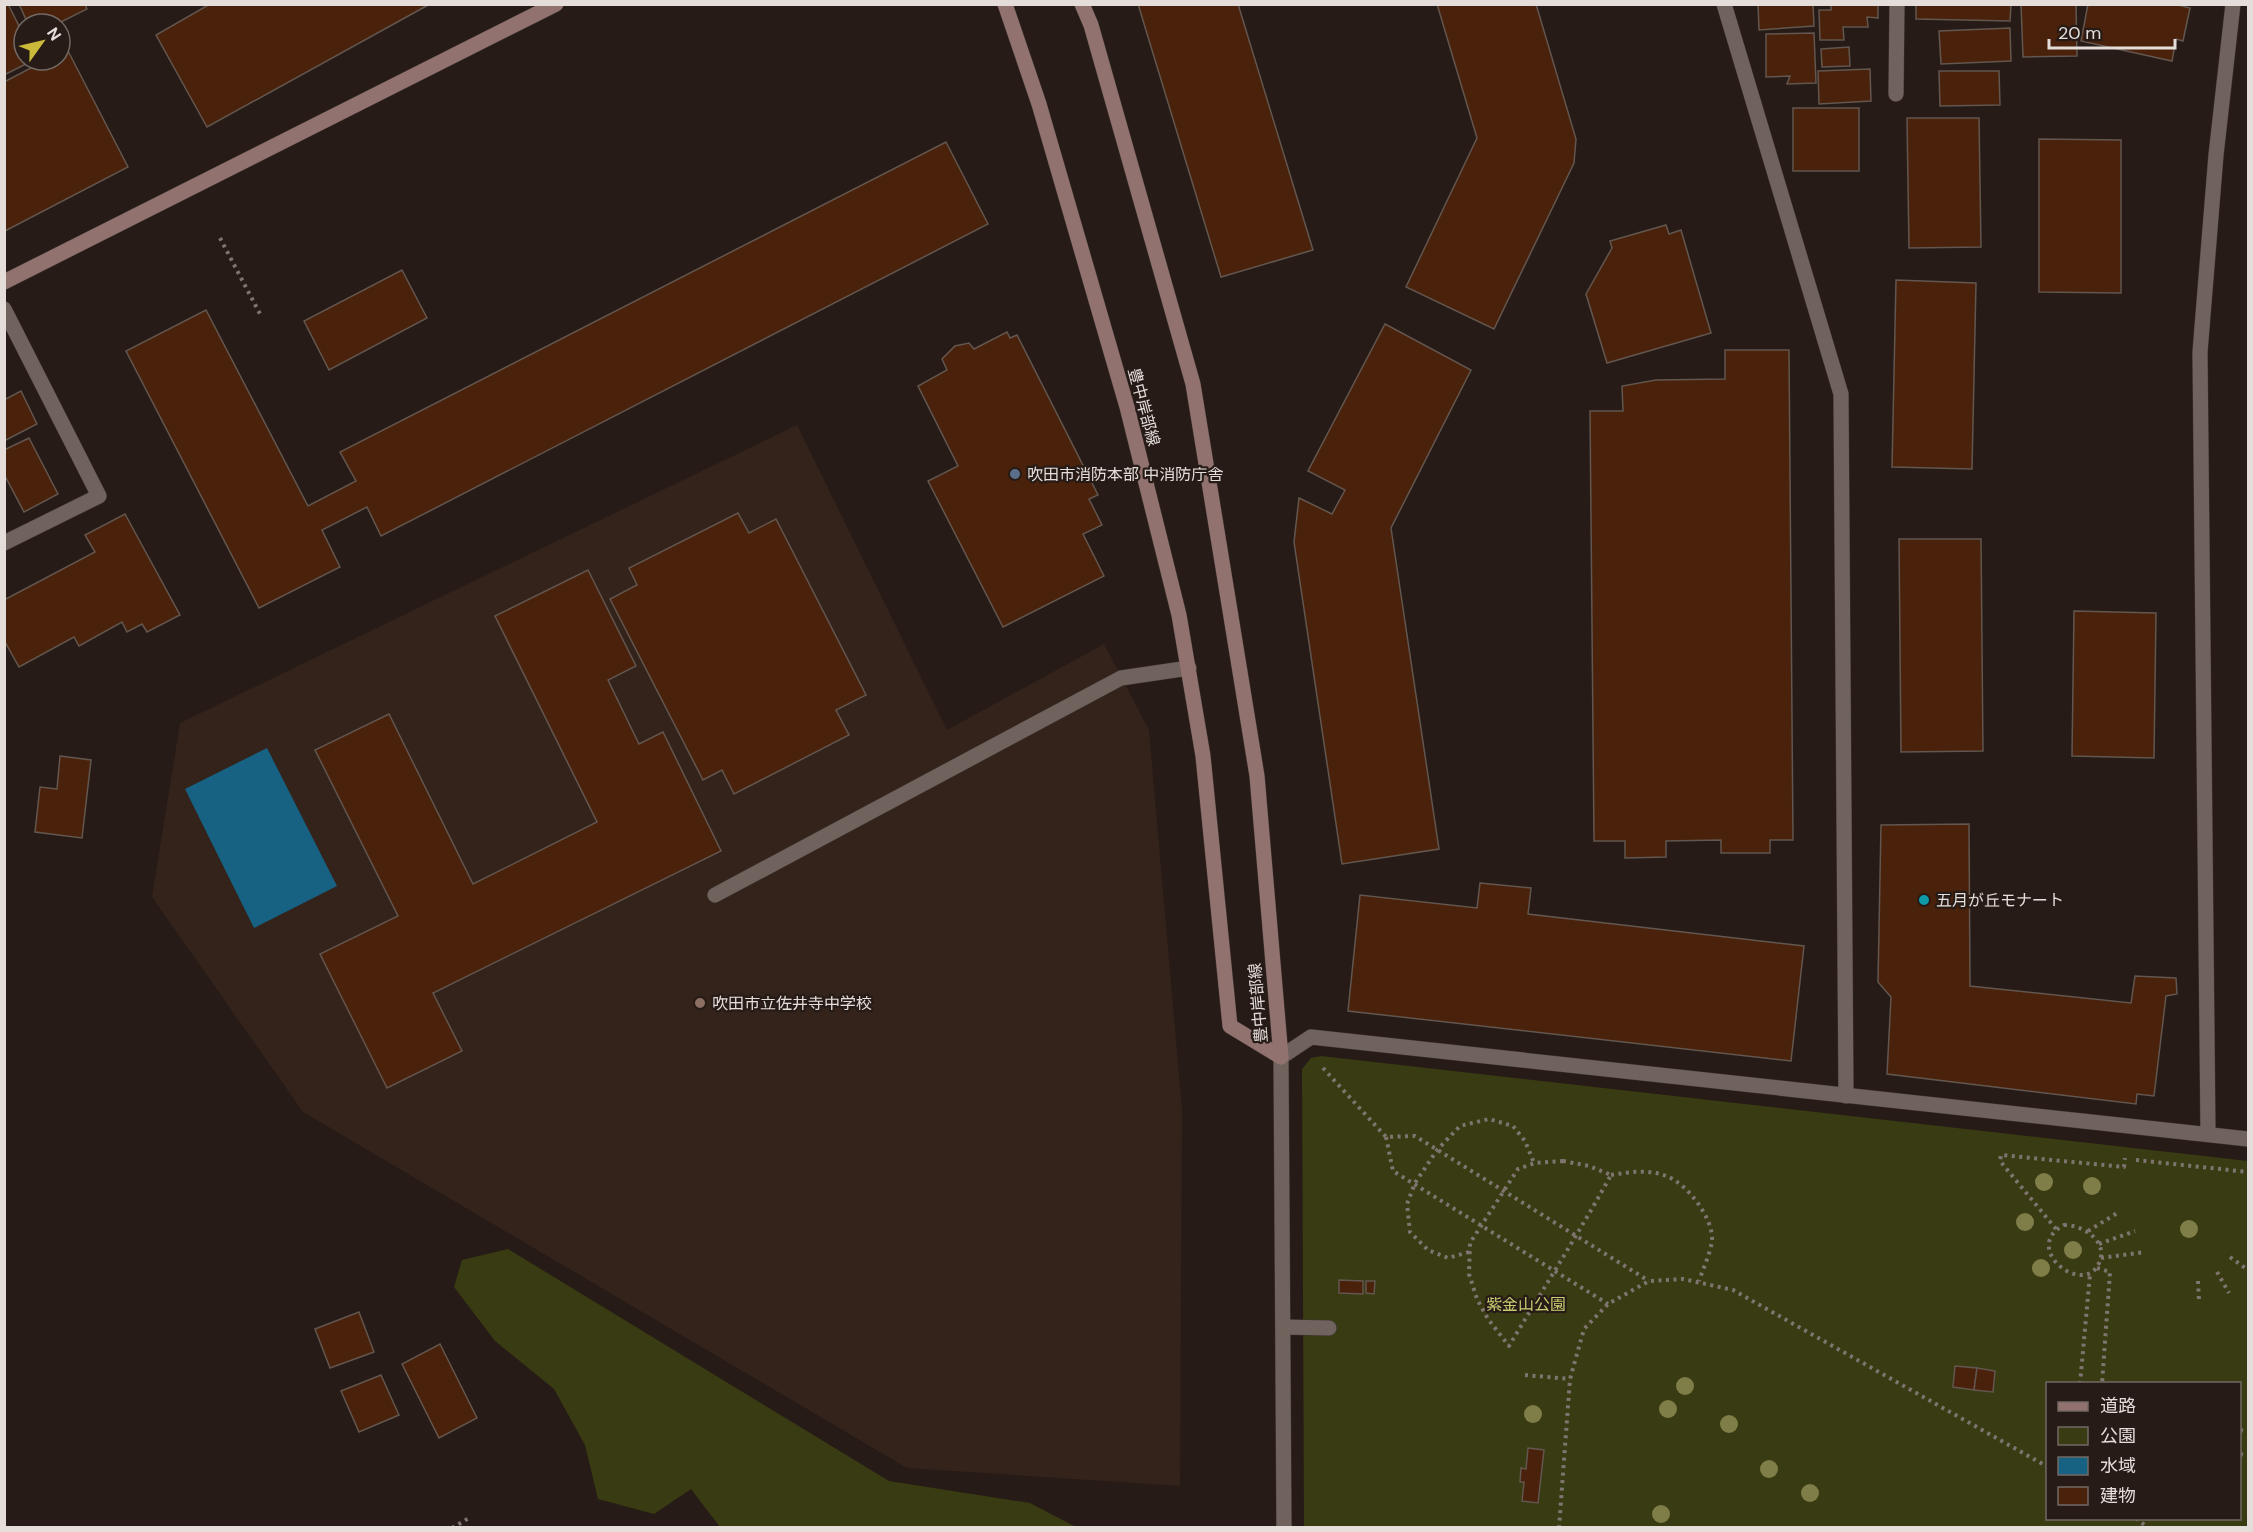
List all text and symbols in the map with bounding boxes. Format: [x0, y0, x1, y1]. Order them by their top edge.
north arrow [12, 12, 72, 72]
scale bar [2049, 12, 2175, 50]
text: 20 m [2058, 21, 2101, 45]
text: N [42, 23, 66, 45]
street label: 豊中岸部線 [1124, 366, 1164, 448]
place label: 吹田市消防本部 中消防庁舎 [1027, 464, 1223, 485]
marker: 吹田市消防本部 中消防庁舎 [1008, 467, 1022, 481]
place label: 五月が丘モナート [1936, 890, 2064, 911]
marker: 五月が丘モナート [1917, 893, 1931, 907]
street label: 豊中岸部線 [1244, 962, 1272, 1044]
place label: 吹田市立佐井寺中学校 [712, 993, 872, 1014]
marker: 吹田市立佐井寺中学校 [693, 996, 707, 1010]
park label: 紫金山公園 [1486, 1294, 1566, 1315]
legend [2046, 1382, 2241, 1520]
text: 道路 [2100, 1394, 2136, 1418]
text: 公園 [2100, 1424, 2136, 1448]
text: 水域 [2100, 1454, 2136, 1478]
text: 建物 [2100, 1484, 2136, 1508]

